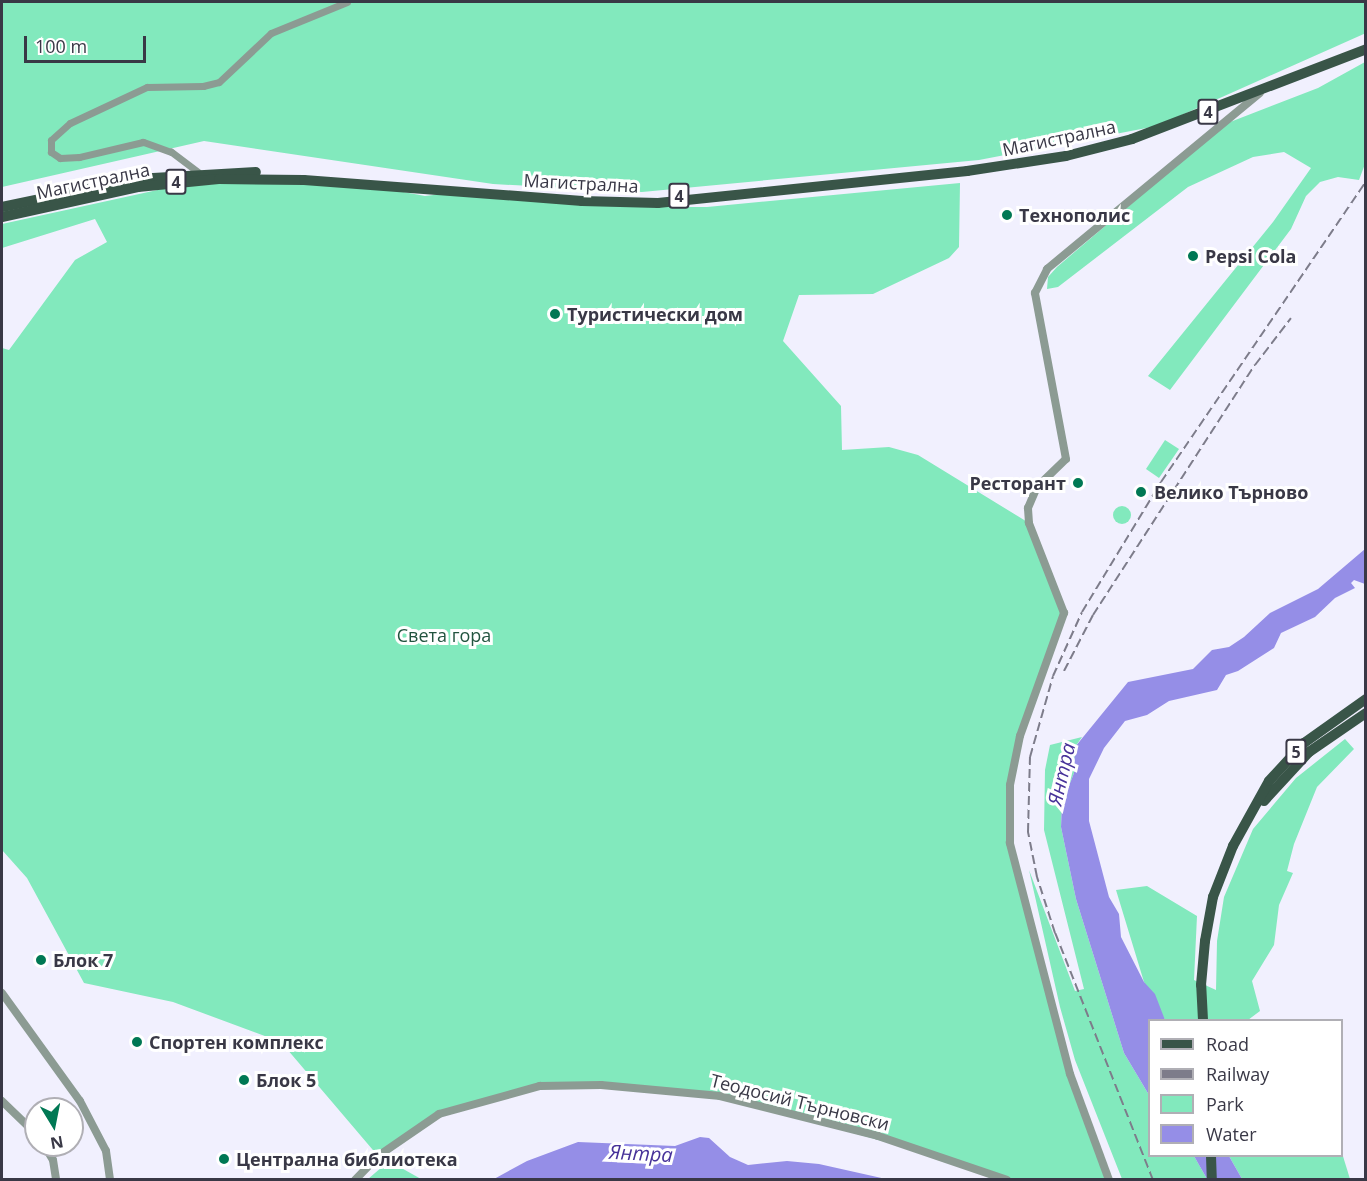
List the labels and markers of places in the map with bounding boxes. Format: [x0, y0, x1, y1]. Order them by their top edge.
place label: Технополис [1019, 204, 1130, 226]
marker: Технополис [1000, 208, 1014, 222]
place label: Pepsi Cola [1205, 245, 1296, 267]
marker: Pepsi Cola [1186, 249, 1200, 263]
place label: Туристически дом [567, 303, 743, 325]
marker: Туристически дом [548, 307, 562, 321]
place label: Ресторант [970, 472, 1066, 494]
marker: Ресторант [1071, 476, 1085, 490]
place label: Велико Търново [1154, 481, 1308, 503]
marker: Велико Търново [1132, 483, 1150, 501]
place label: Блок 7 [53, 949, 113, 971]
marker: Блок 7 [34, 953, 48, 967]
place label: Спортен комплекс [149, 1031, 324, 1053]
marker: Спортен комплекс [130, 1035, 144, 1049]
place label: Блок 5 [256, 1069, 316, 1091]
marker: Блок 5 [237, 1073, 251, 1087]
place label: Централна библиотека [236, 1148, 458, 1170]
marker: Централна библиотека [217, 1152, 231, 1166]

